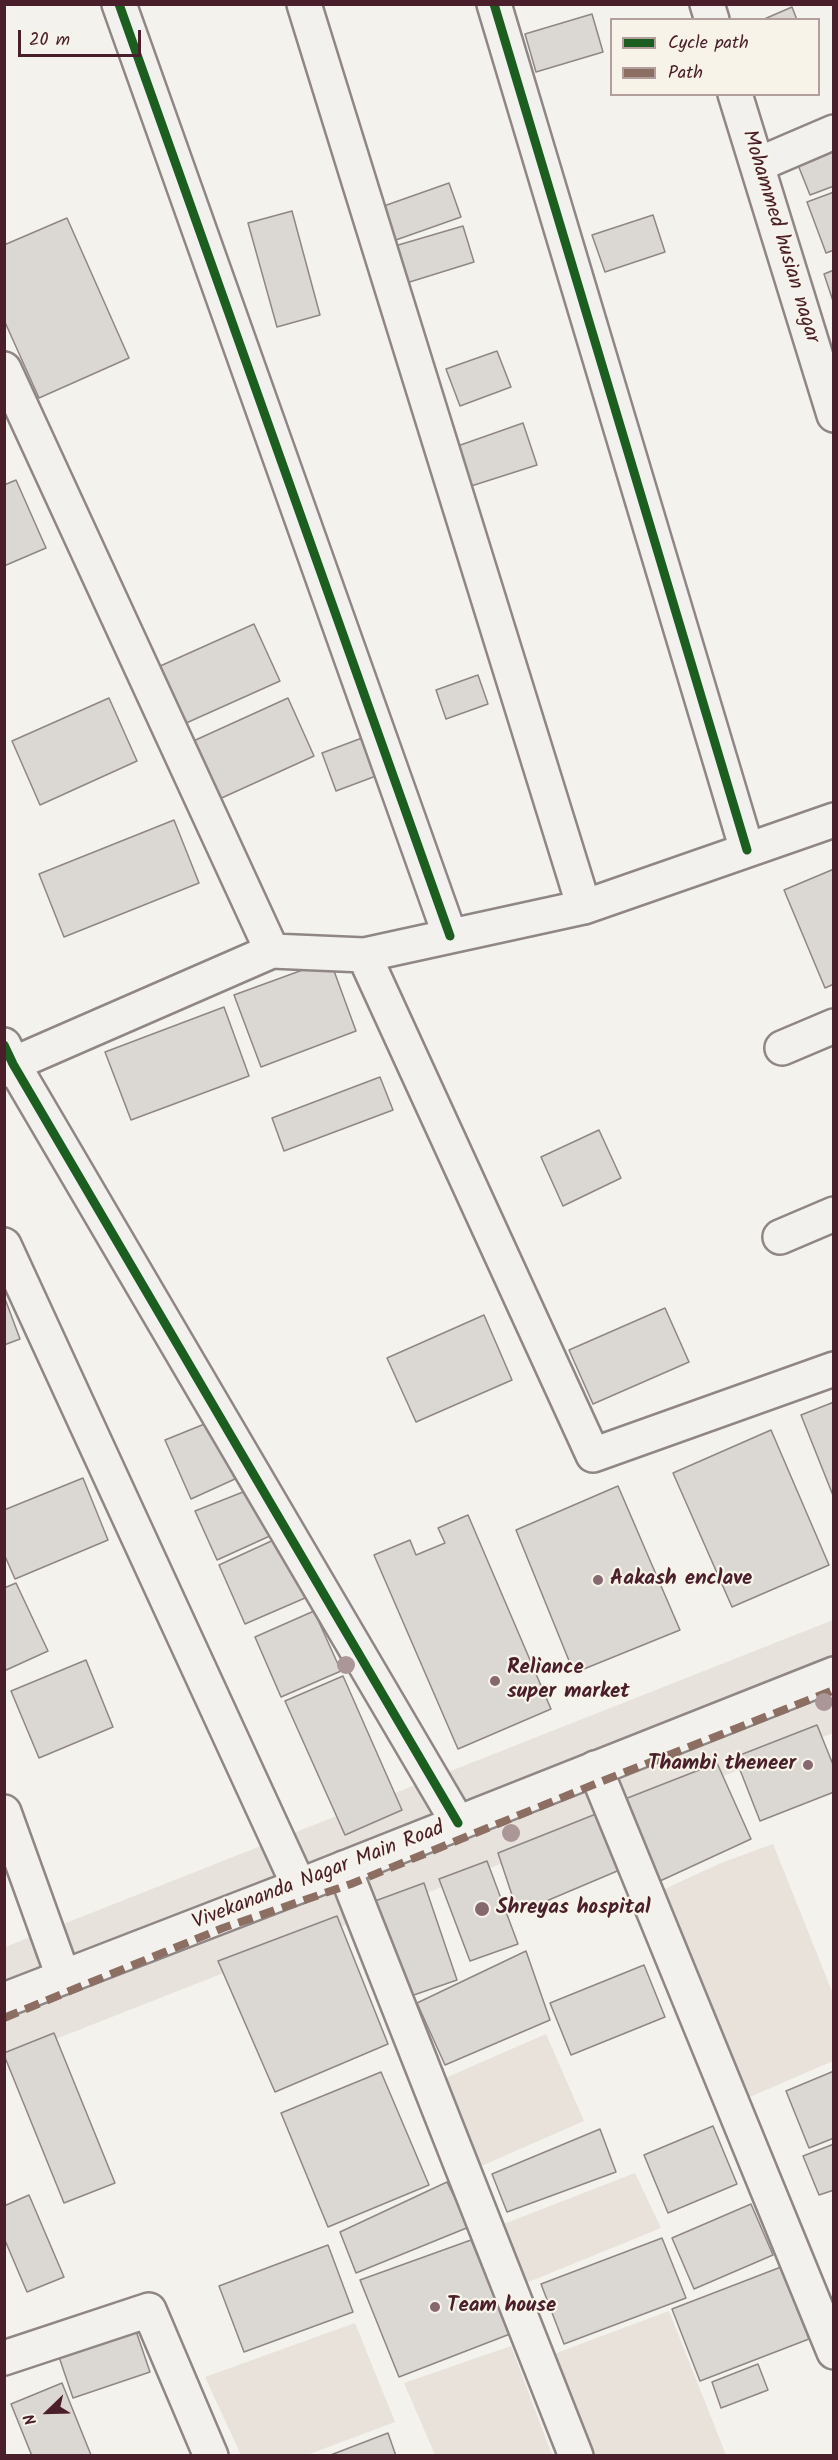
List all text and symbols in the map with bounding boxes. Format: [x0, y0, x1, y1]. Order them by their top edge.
scale bar [21, 18, 144, 56]
legend [610, 18, 820, 96]
text: 20 m [29, 26, 70, 55]
text: Cycle path [668, 29, 749, 58]
text: Path [668, 59, 703, 88]
street label: Mohammed husian nagar [735, 127, 823, 347]
place label: Aakash enclave [610, 1567, 752, 1593]
marker: Aakash enclave [591, 1573, 605, 1587]
place label: Reliance super market [507, 1656, 630, 1706]
marker: Reliance super market [488, 1674, 502, 1688]
place label: Thambi theneer [648, 1752, 796, 1778]
marker: Thambi theneer [801, 1758, 815, 1772]
street label: Vivekananda Nagar Main Road [190, 1817, 448, 1937]
place label: Shreyas hospital [496, 1896, 651, 1922]
marker: Shreyas hospital [473, 1900, 491, 1918]
place label: Team house [447, 2294, 556, 2320]
marker: Team house [428, 2300, 442, 2314]
north arrow [18, 2382, 78, 2442]
text: N [17, 2410, 44, 2429]

